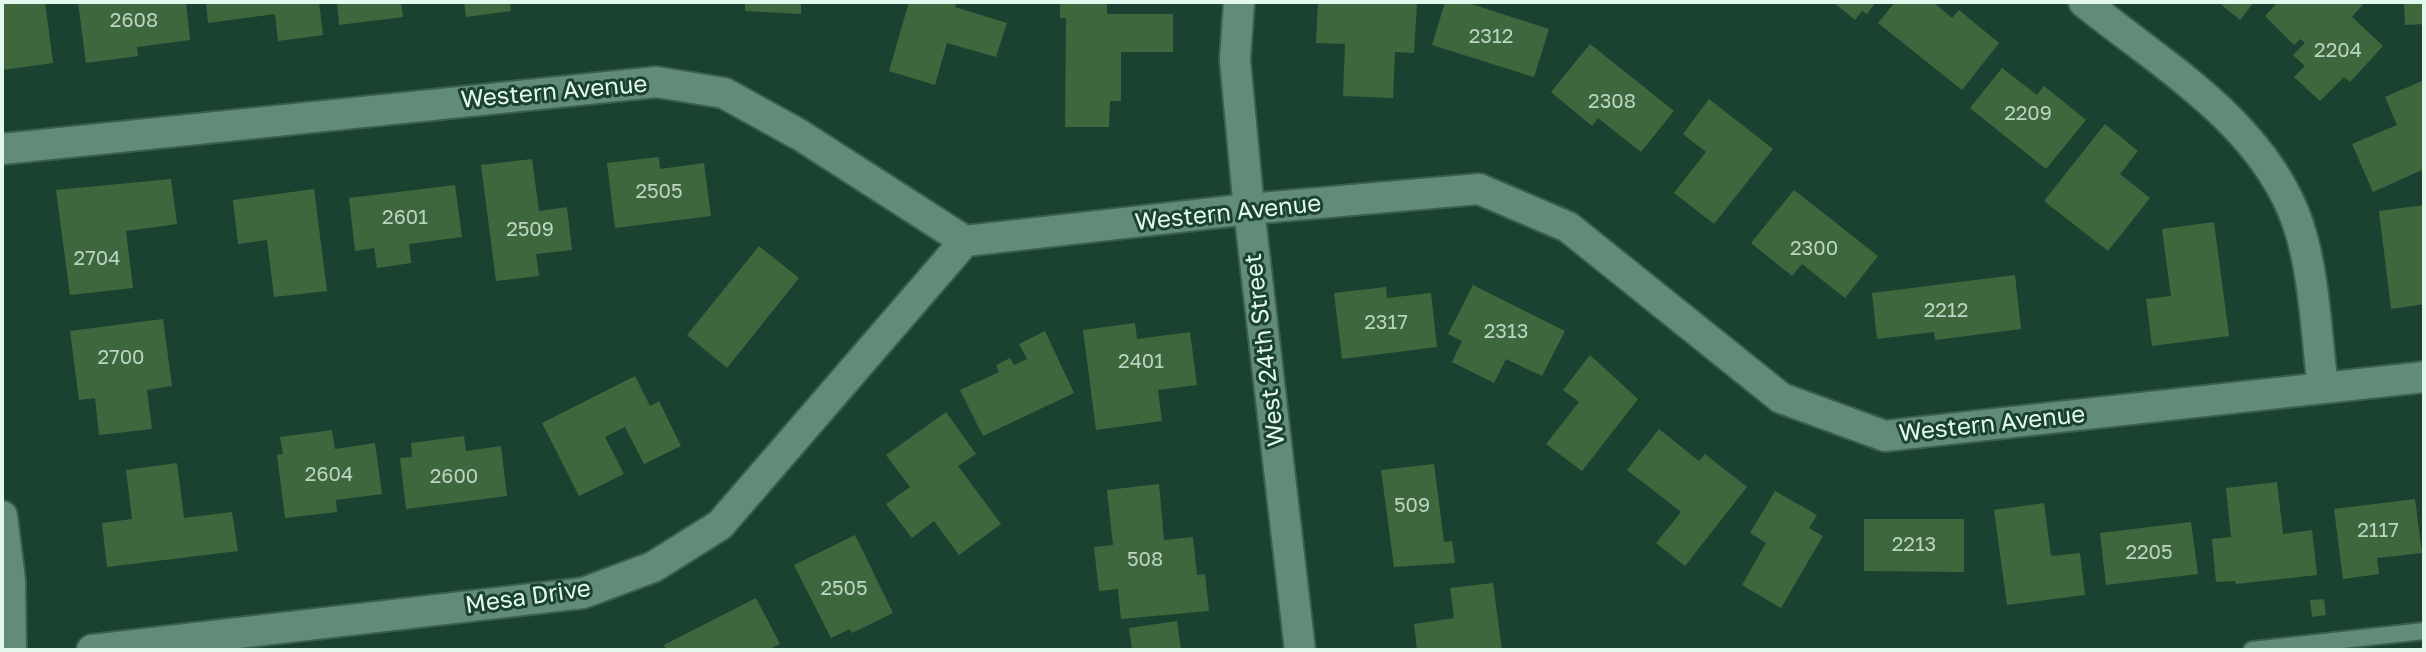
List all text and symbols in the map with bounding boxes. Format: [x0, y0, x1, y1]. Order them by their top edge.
house number: 2608 [110, 9, 158, 33]
house number: 2312 [1469, 25, 1513, 49]
house number: 2204 [2314, 39, 2362, 63]
street label: Western Avenue [460, 70, 648, 114]
house number: 2308 [1588, 90, 1636, 114]
house number: 2209 [2004, 102, 2052, 126]
house number: 2505 [635, 180, 683, 204]
street label: Western Avenue [1133, 189, 1323, 237]
house number: 2601 [382, 206, 428, 230]
house number: 2509 [506, 218, 554, 242]
house number: 2300 [1790, 237, 1838, 261]
house number: 2704 [74, 247, 120, 271]
street label: West 24th Street [1239, 252, 1291, 448]
house number: 2212 [1924, 299, 1968, 323]
house number: 2317 [1364, 311, 1408, 335]
house number: 2313 [1484, 320, 1528, 344]
house number: 2700 [98, 346, 144, 370]
house number: 2401 [1118, 350, 1164, 374]
street label: Western Avenue [1897, 400, 2087, 448]
house number: 2604 [305, 463, 353, 487]
house number: 2600 [430, 465, 478, 489]
house number: 509 [1394, 494, 1430, 518]
house number: 2117 [2357, 519, 2399, 543]
house number: 2213 [1892, 533, 1936, 557]
house number: 2205 [2125, 541, 2173, 565]
house number: 508 [1127, 548, 1163, 572]
street label: Mesa Drive [463, 574, 593, 620]
house number: 2505 [820, 577, 868, 601]

